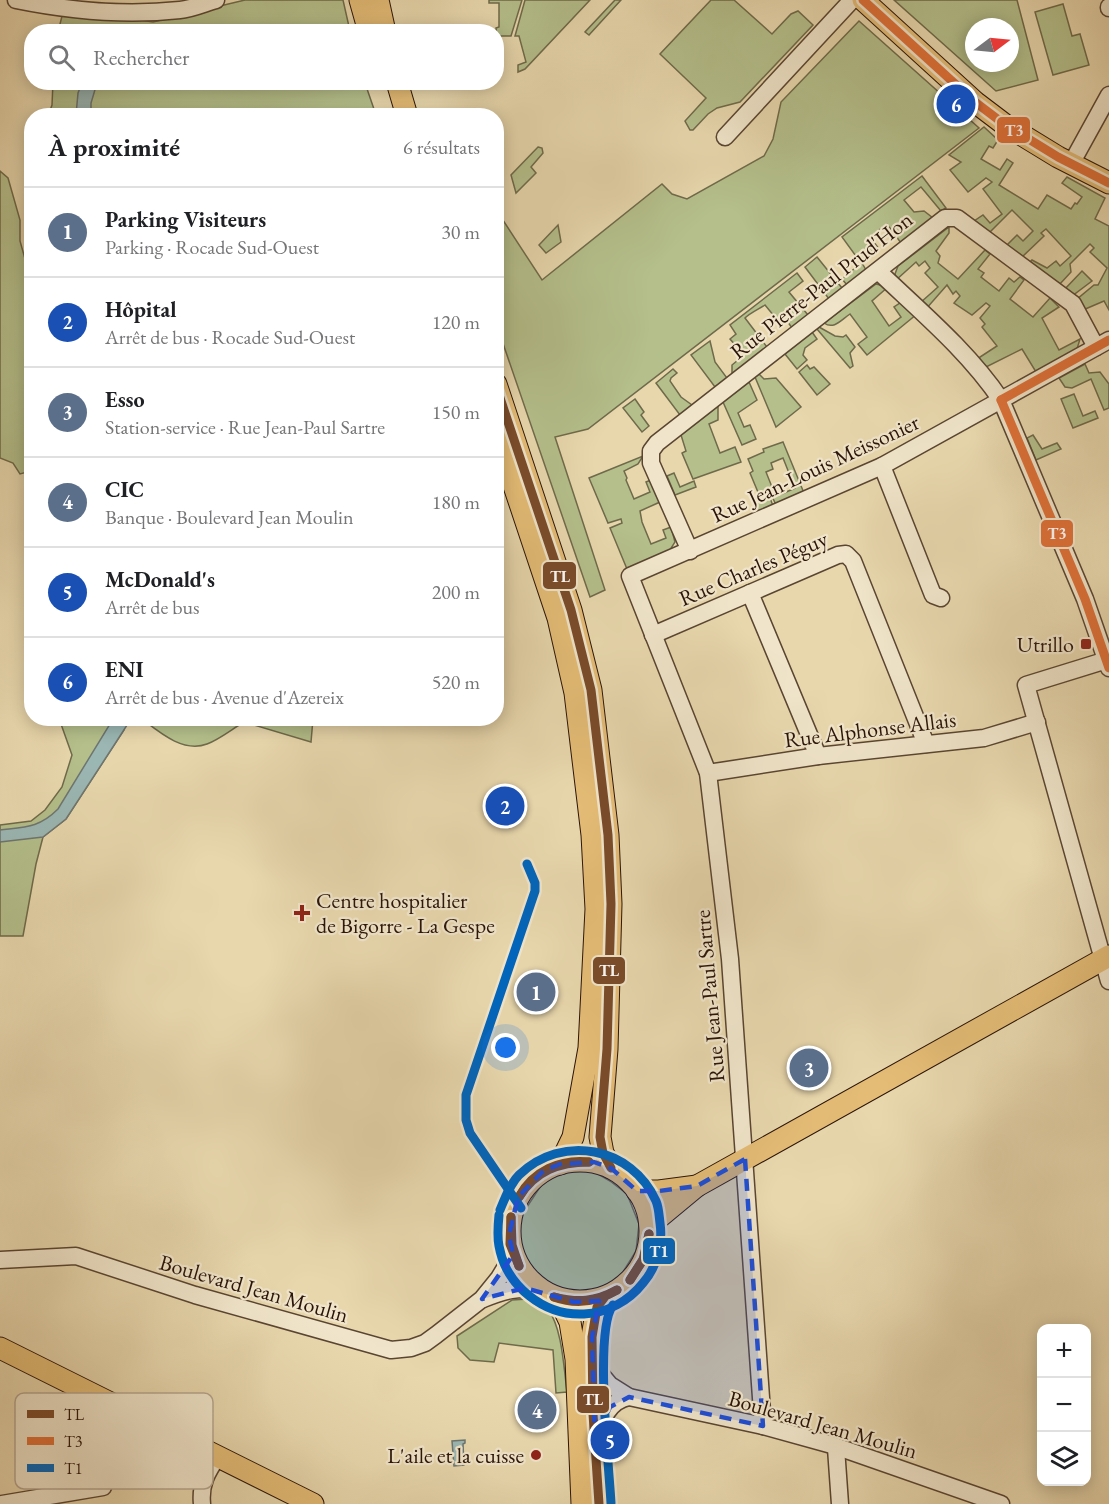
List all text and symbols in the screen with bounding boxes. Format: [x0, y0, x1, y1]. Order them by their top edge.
north arrow [965, 18, 1019, 72]
search box [24, 24, 504, 90]
icon: search [45, 41, 78, 74]
text: Rechercher [93, 43, 189, 72]
pin: 6 [936, 82, 976, 126]
line badge: T3 [996, 116, 1031, 144]
text: T3 [1004, 120, 1024, 141]
text: À proximité [48, 130, 180, 164]
text: 6 résultats [403, 134, 480, 160]
text: Parking Visiteurs [105, 205, 266, 234]
street label: Rue Pierre-Paul Prud'Hon [724, 205, 919, 366]
text: 1 [62, 219, 73, 245]
text: 30 m [441, 219, 480, 245]
text: Parking · Rocade Sud-Ouest [105, 234, 319, 260]
text: Hôpital [105, 295, 176, 324]
text: 2 [62, 309, 73, 335]
text: 120 m [432, 309, 480, 335]
text: Arrêt de bus · Rocade Sud-Ouest [105, 324, 355, 350]
text: Esso [105, 385, 145, 414]
text: 3 [62, 399, 73, 425]
text: 150 m [432, 399, 480, 425]
street label: Rue Jean-Louis Meissonier [707, 407, 925, 529]
text: Station-service · Rue Jean-Paul Sartre [105, 414, 385, 440]
text: CIC [105, 475, 144, 504]
text: 4 [62, 489, 73, 515]
text: 180 m [432, 489, 480, 515]
text: Banque · Boulevard Jean Moulin [105, 504, 354, 530]
line badge: T3 [1040, 519, 1074, 548]
text: T3 [1047, 523, 1067, 544]
street label: Rue Charles Péguy [674, 524, 832, 613]
line badge: TL [542, 561, 577, 590]
text: McDonald's [105, 565, 215, 594]
text: TL [550, 566, 571, 587]
text: 5 [62, 579, 73, 605]
text: 200 m [432, 579, 480, 605]
text: Arrêt de bus [105, 594, 200, 620]
place label: Utrillo [1017, 630, 1074, 659]
marker: Utrillo [1079, 637, 1093, 651]
text: ENI [105, 655, 143, 684]
text: 6 [62, 669, 73, 695]
text: 520 m [432, 669, 480, 695]
text: Arrêt de bus · Avenue d'Azereix [105, 684, 344, 710]
street label: Rue Alphonse Allais [783, 705, 958, 754]
pin: 2 [486, 784, 524, 828]
place label: Centre hospitalier de Bigorre - La Gespe [316, 886, 495, 940]
marker: Centre hospitalier de Bigorre - La Gespe [293, 904, 311, 922]
street label: Rue Jean-Paul Sartre [687, 908, 731, 1083]
line badge: TL [592, 956, 626, 985]
text: TL [599, 960, 620, 981]
pin: 1 [516, 970, 556, 1014]
your location [491, 1033, 520, 1062]
pin: 3 [790, 1046, 828, 1090]
line badge: T1 [642, 1237, 676, 1265]
text: T1 [649, 1241, 669, 1262]
street label: Boulevard Jean Moulin [156, 1248, 352, 1329]
map controls [1037, 1324, 1091, 1486]
button: + [1037, 1324, 1091, 1378]
button: − [1037, 1378, 1091, 1432]
street label: Boulevard Jean Moulin [725, 1384, 921, 1465]
line badge: TL [576, 1385, 610, 1414]
pin: 4 [518, 1388, 556, 1432]
text: TL [583, 1389, 604, 1410]
legend [15, 1393, 213, 1489]
text: TL [64, 1404, 85, 1425]
pin: 5 [590, 1418, 630, 1462]
text: T3 [64, 1431, 83, 1452]
button: layers [1037, 1432, 1091, 1486]
place label: L'aile et la cuisse [387, 1441, 524, 1470]
marker: L'aile et la cuisse [529, 1448, 543, 1462]
text: T1 [64, 1458, 82, 1479]

